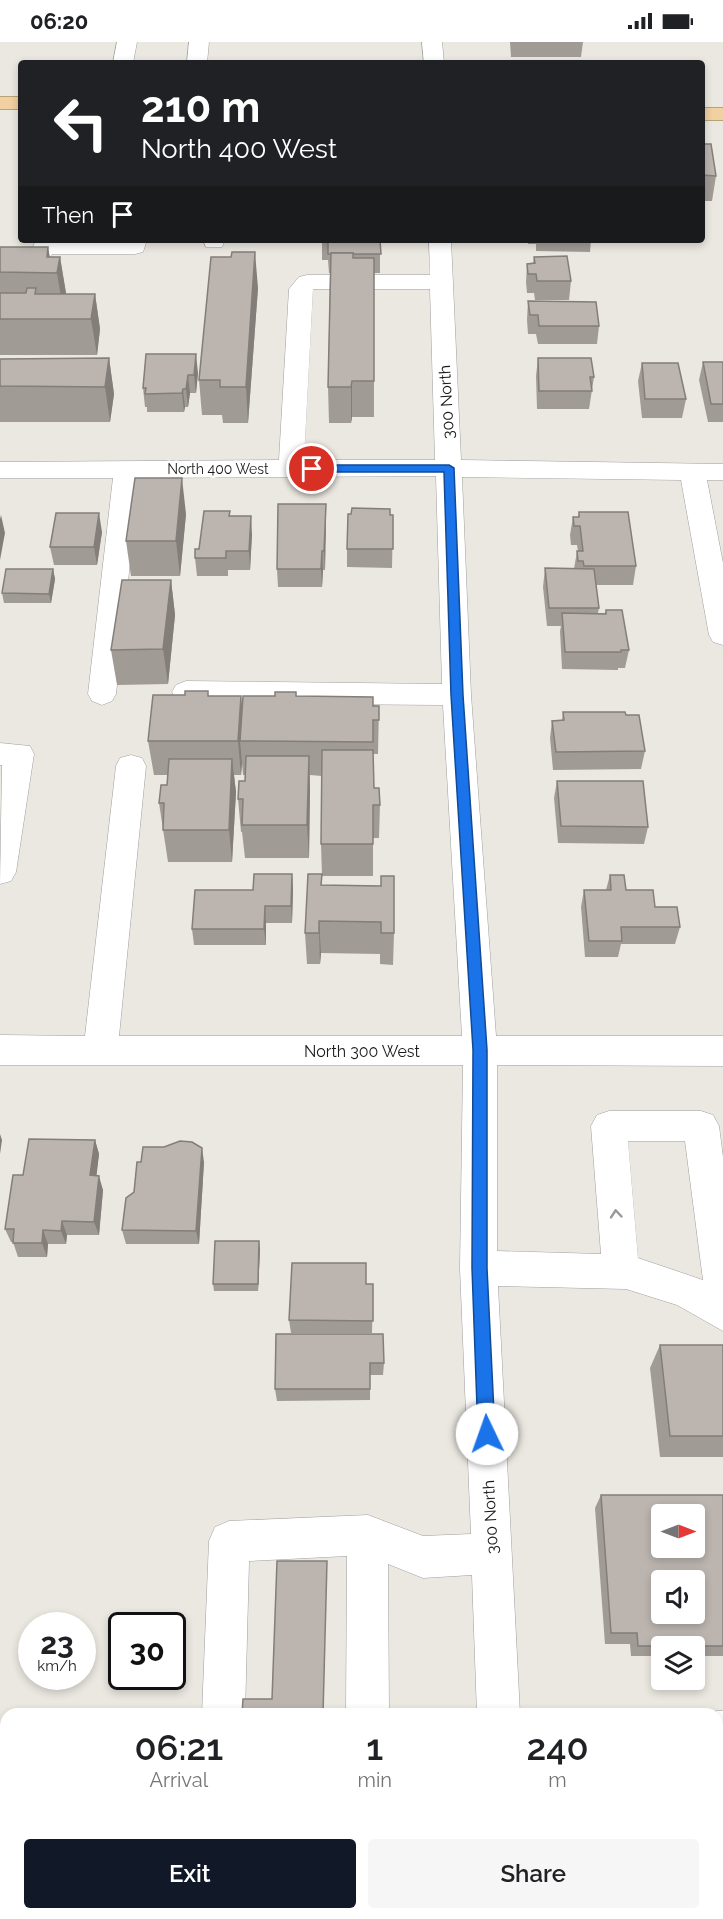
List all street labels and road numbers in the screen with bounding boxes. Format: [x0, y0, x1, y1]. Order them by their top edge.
street label: 300 North [435, 364, 458, 440]
street label: North 400 West [167, 461, 269, 477]
street label: North 300 West [304, 1042, 421, 1061]
street label: 300 North [479, 1479, 502, 1555]

